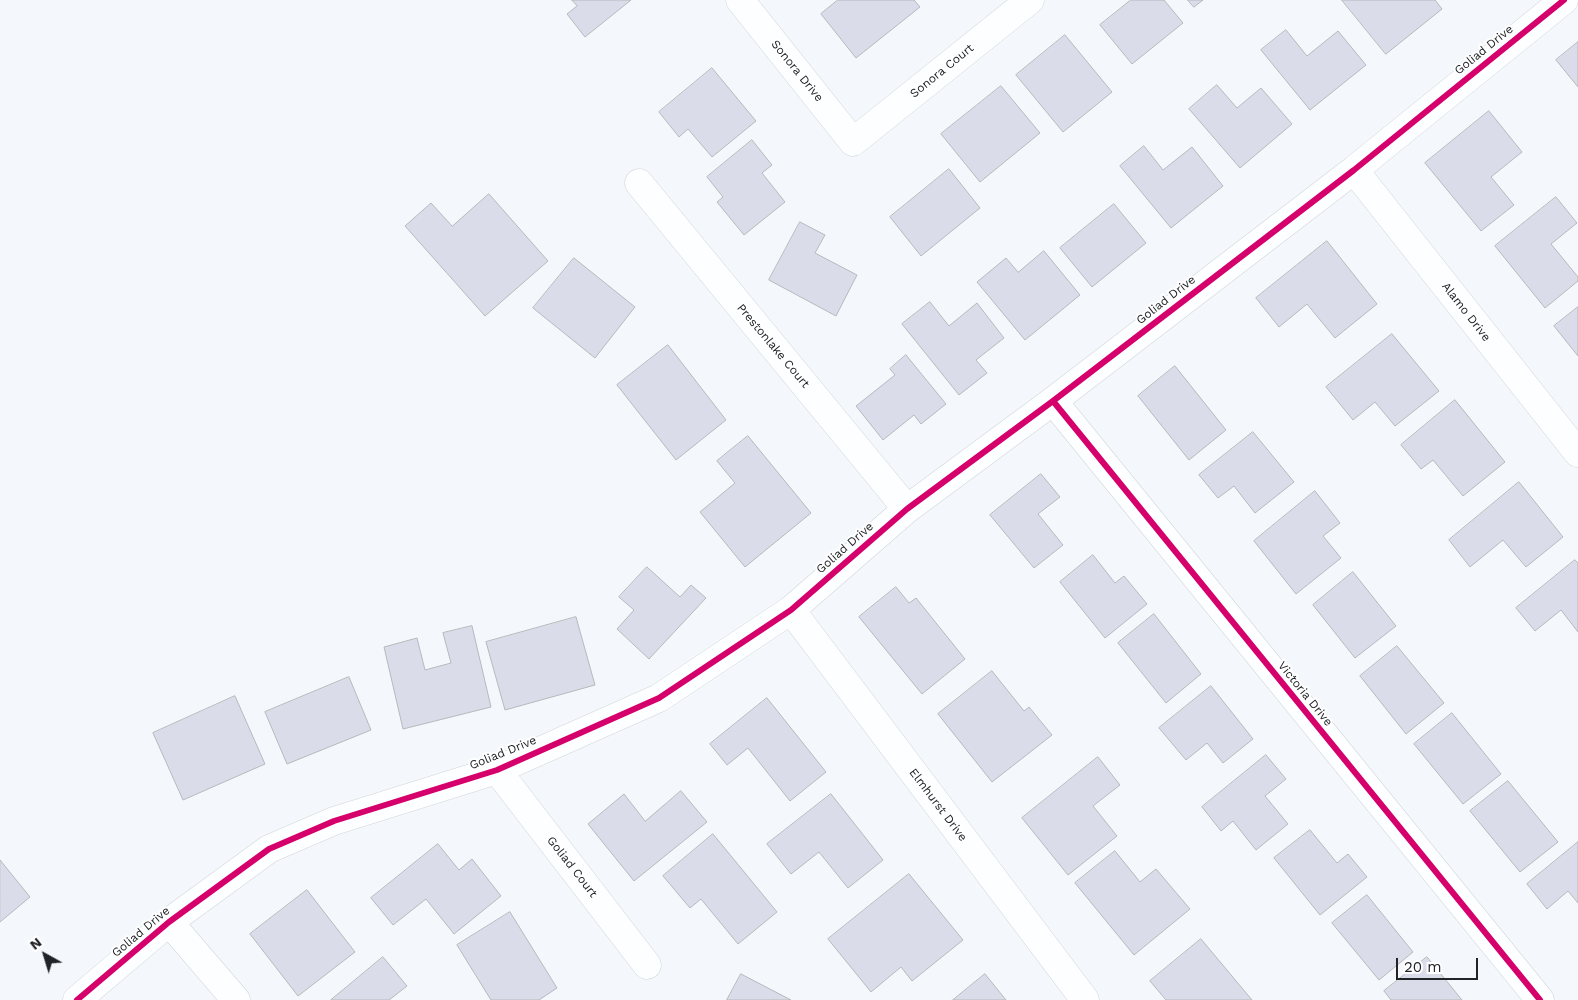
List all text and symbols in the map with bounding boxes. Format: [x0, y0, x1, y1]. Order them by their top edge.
street label: Goliad Drive [1452, 22, 1516, 78]
street label: Sonora Drive [768, 37, 826, 105]
street label: Sonora Court [907, 41, 977, 101]
street label: Goliad Drive [1134, 272, 1198, 328]
street label: Alamo Drive [1438, 280, 1494, 344]
street label: Prestonlake Court [734, 301, 812, 391]
street label: Goliad Drive [813, 519, 877, 577]
street label: Victoria Drive [1275, 659, 1335, 729]
street label: Goliad Drive [467, 733, 539, 773]
street label: Elmhurst Drive [906, 766, 970, 844]
street label: Goliad Court [544, 834, 600, 900]
street label: Goliad Drive [109, 904, 173, 960]
north arrow [20, 930, 70, 980]
text: N [26, 934, 45, 953]
scale bar [1398, 948, 1480, 980]
text: 20 m [1404, 958, 1442, 976]

